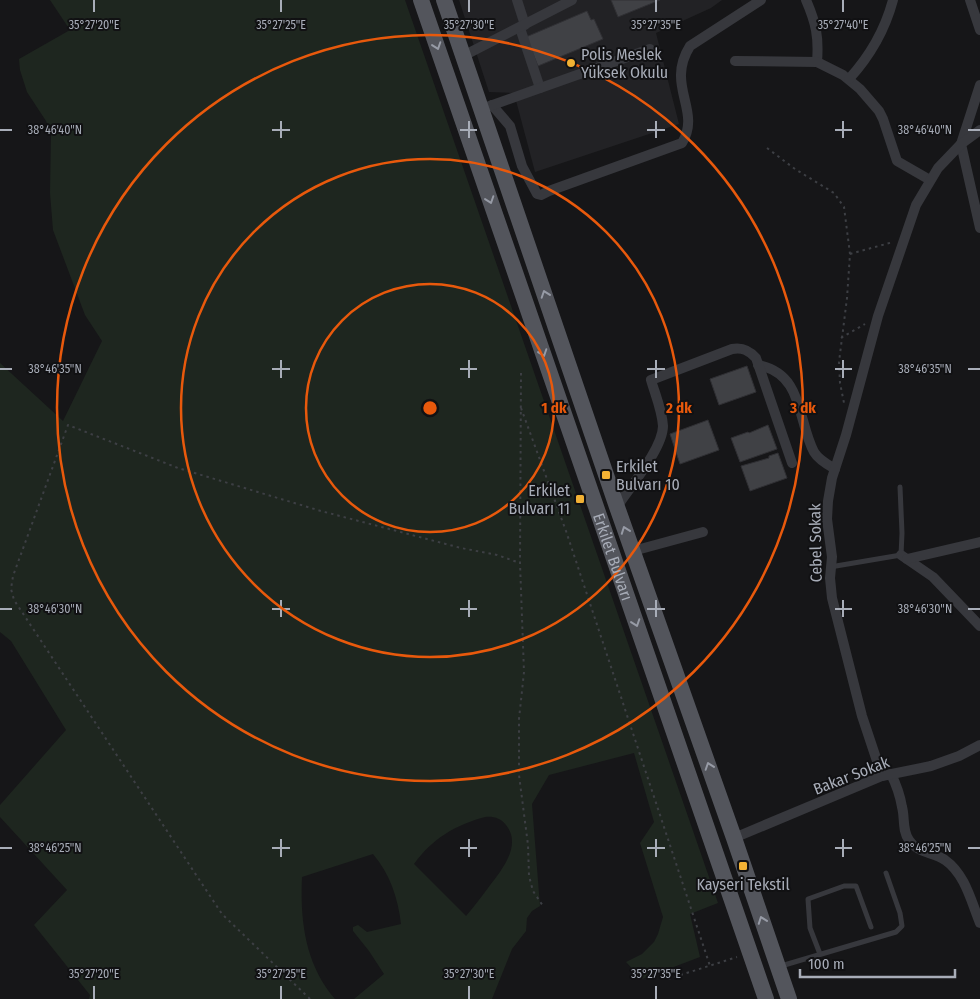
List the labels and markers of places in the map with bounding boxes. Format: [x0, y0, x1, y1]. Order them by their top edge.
place label: Polis Meslek Yüksek Okulu [581, 45, 668, 82]
marker: Polis Meslek Yüksek Okulu [565, 57, 577, 69]
centre of rings [421, 399, 439, 417]
place label: Erkilet Bulvarı 10 [616, 457, 680, 494]
marker: Erkilet Bulvarı 10 [600, 469, 612, 481]
place label: Erkilet Bulvarı 11 [508, 481, 571, 518]
marker: Erkilet Bulvarı 11 [574, 493, 586, 505]
marker: Kayseri Tekstil [737, 860, 749, 872]
place label: Kayseri Tekstil [696, 875, 790, 894]

